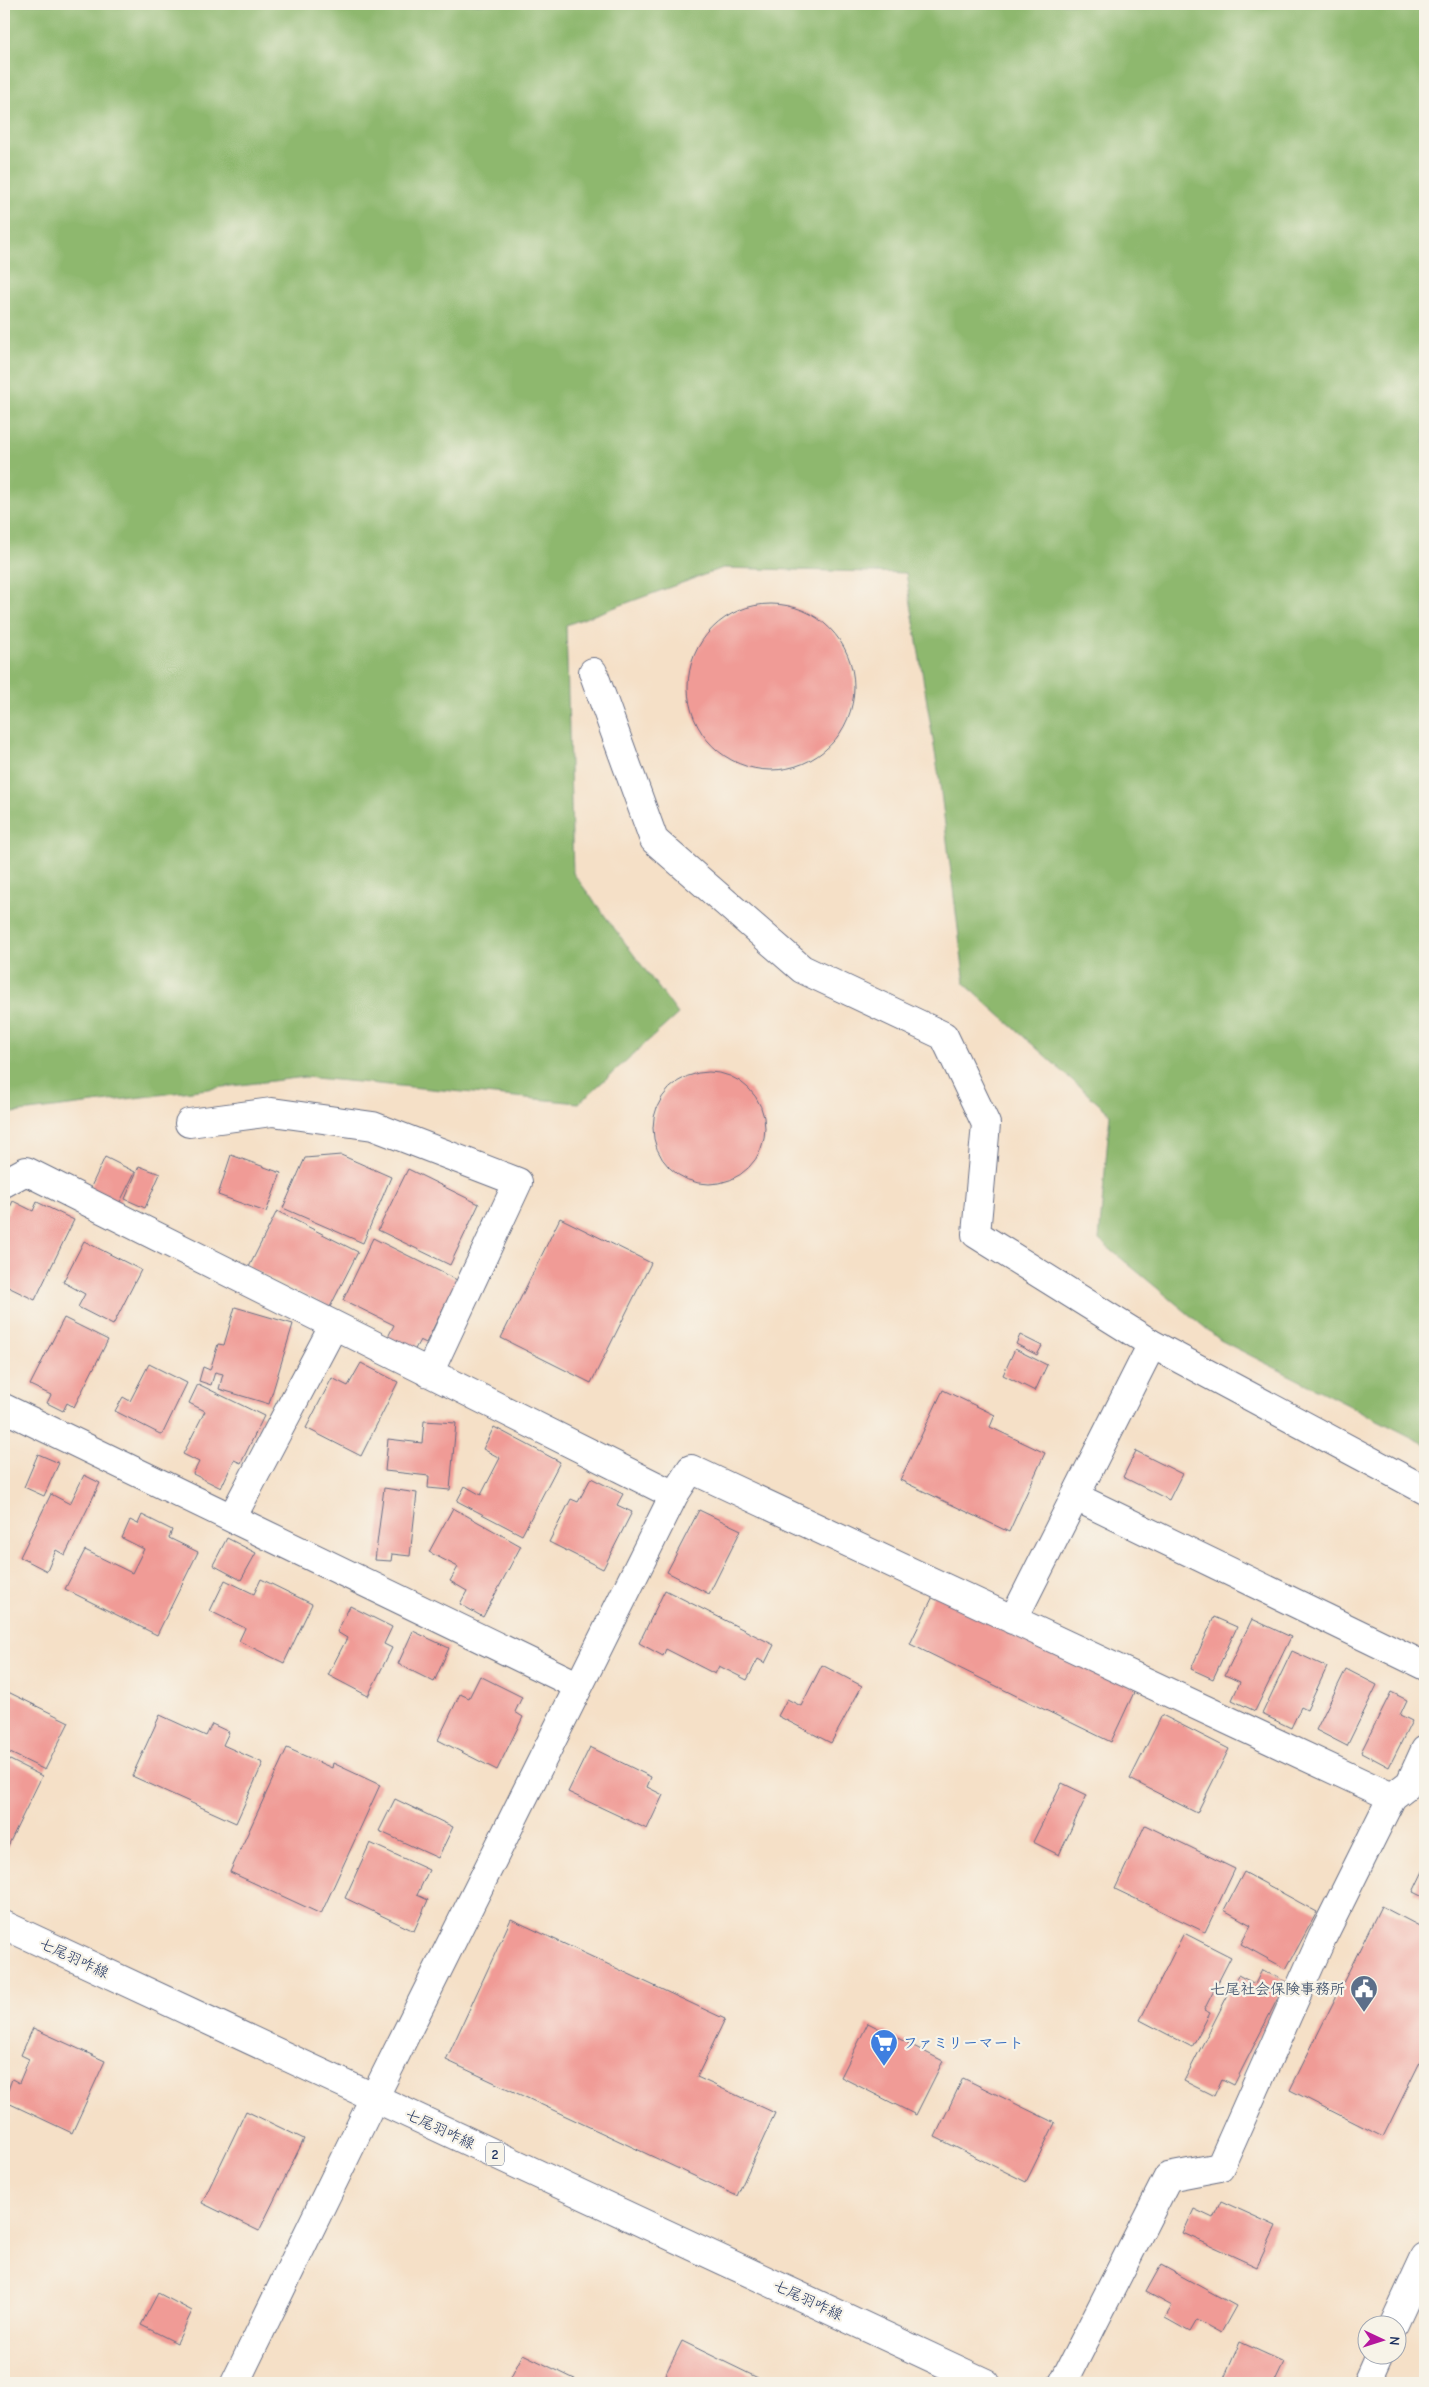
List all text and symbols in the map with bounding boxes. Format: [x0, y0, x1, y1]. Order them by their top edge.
street label: 七尾羽咋線 [36, 1934, 112, 1982]
public building icon: 七尾社会保険事務所 [1349, 1974, 1379, 2013]
place label: 七尾社会保険事務所 [1210, 1980, 1345, 1998]
supermarket icon: ファミリーマート [869, 2028, 899, 2067]
place label: ファミリーマート [903, 2034, 1024, 2052]
street label: 七尾羽咋線 [402, 2105, 478, 2153]
road number: 2 [486, 2142, 504, 2166]
street label: 七尾羽咋線 [770, 2276, 846, 2324]
north arrow [1356, 2314, 1406, 2364]
text: N [1386, 2336, 1403, 2346]

